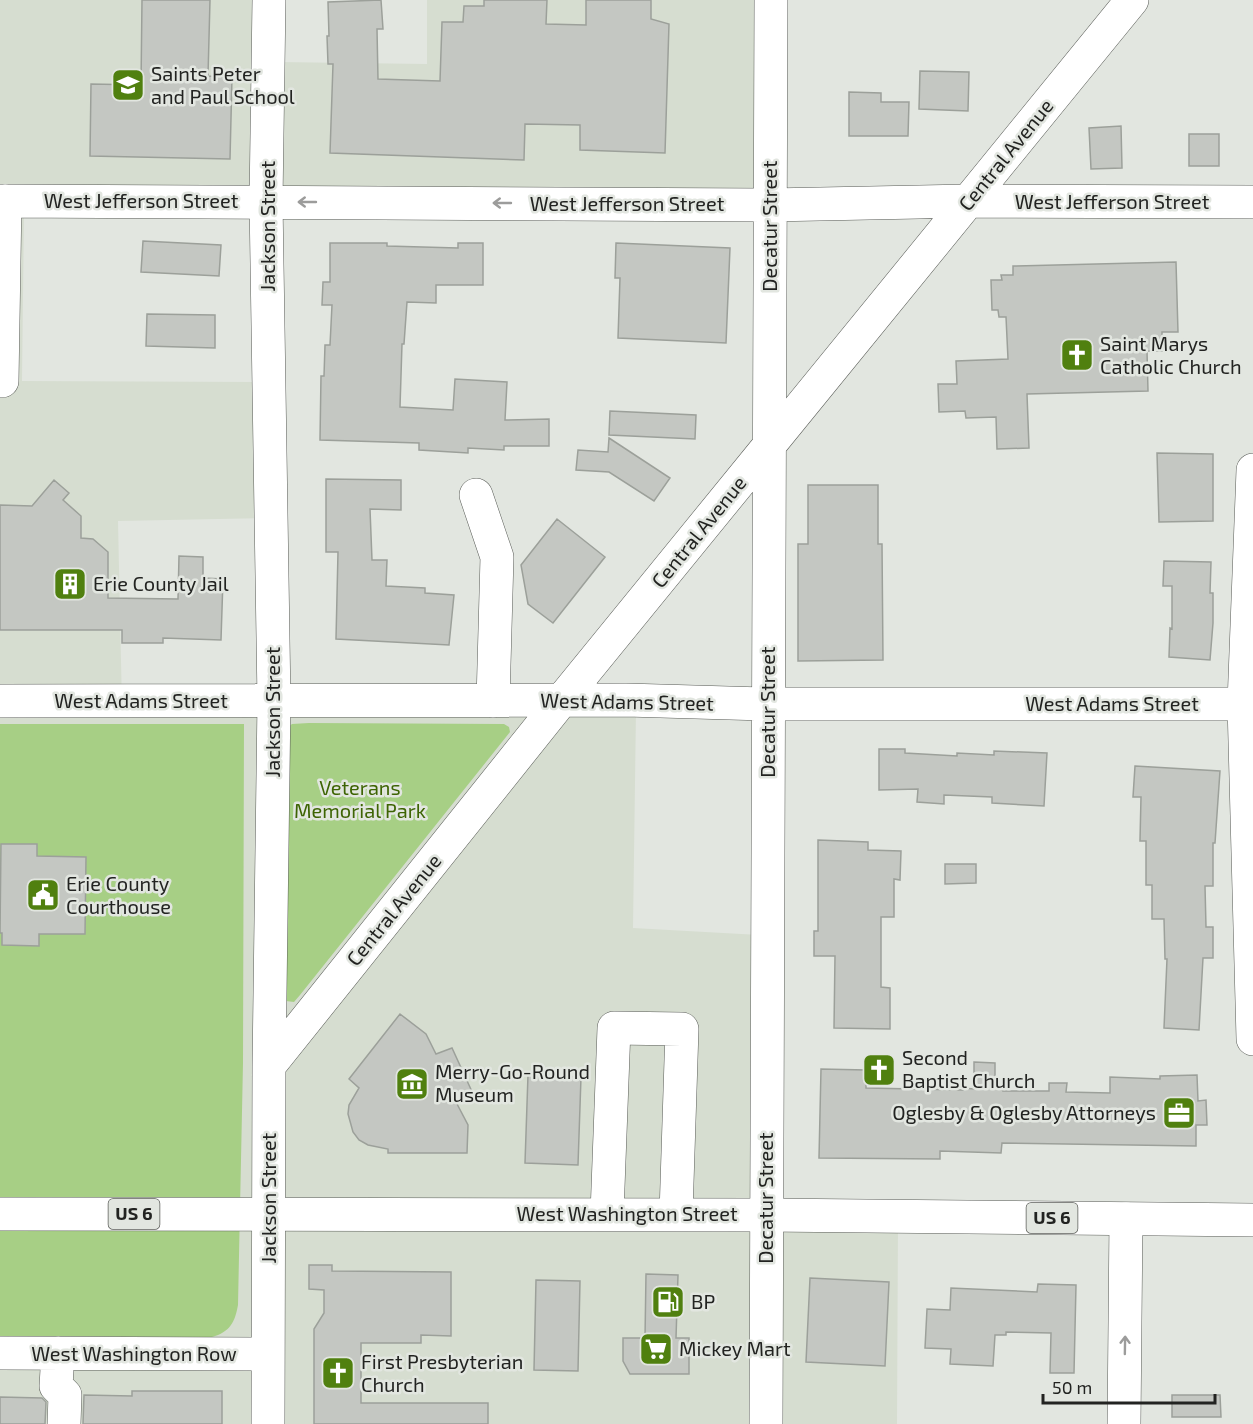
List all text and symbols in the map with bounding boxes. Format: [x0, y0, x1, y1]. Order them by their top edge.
place label: Saints Peter and Paul School [151, 61, 295, 108]
school or university icon: Saints Peter and Paul School [110, 67, 146, 103]
street label: Central Avenue [953, 94, 1058, 215]
street label: Jackson Street [255, 160, 279, 291]
street label: Decatur Street [757, 160, 781, 292]
street label: West Jefferson Street [44, 188, 239, 212]
street label: West Jefferson Street [1015, 189, 1210, 213]
street label: West Jefferson Street [530, 191, 725, 215]
one-way arrow [297, 196, 317, 208]
one-way arrow [492, 197, 512, 209]
place label: Saint Marys Catholic Church [1100, 331, 1242, 378]
church icon: Saint Marys Catholic Church [1059, 337, 1095, 373]
street label: Central Avenue [646, 471, 751, 592]
building icon: Erie County Jail [52, 566, 88, 602]
place label: Erie County Jail [93, 571, 229, 595]
street label: Jackson Street [260, 646, 284, 777]
street label: Decatur Street [755, 646, 779, 778]
street label: West Adams Street [540, 687, 714, 715]
street label: West Adams Street [54, 688, 228, 712]
street label: West Adams Street [1025, 691, 1199, 715]
park label: Veterans Memorial Park [294, 775, 426, 822]
street label: Central Avenue [341, 849, 446, 970]
place label: Erie County Courthouse [66, 871, 171, 918]
public building icon: Erie County Courthouse [25, 877, 61, 913]
place label: Second Baptist Church [902, 1045, 1035, 1092]
church icon: Second Baptist Church [861, 1052, 897, 1088]
place label: Merry-Go-Round Museum [435, 1059, 590, 1106]
museum icon: Merry-Go-Round Museum [394, 1066, 430, 1102]
office icon: Oglesby & Oglesby Attorneys [1161, 1095, 1197, 1131]
place label: Oglesby & Oglesby Attorneys [892, 1100, 1156, 1124]
street label: Jackson Street [256, 1132, 280, 1263]
street label: Decatur Street [753, 1132, 777, 1264]
road number: US 6 [108, 1199, 160, 1229]
street label: West Washington Street [516, 1201, 738, 1225]
road number: US 6 [1026, 1203, 1078, 1233]
fuel station icon: BP [650, 1284, 686, 1320]
place label: BP [691, 1289, 715, 1313]
supermarket icon: Mickey Mart [638, 1331, 674, 1367]
one-way arrow [1119, 1335, 1131, 1355]
place label: Mickey Mart [679, 1336, 791, 1360]
street label: West Washington Row [31, 1341, 237, 1365]
place label: First Presbyterian Church [361, 1349, 523, 1396]
church icon: First Presbyterian Church [320, 1355, 356, 1391]
scale bar [1043, 1367, 1216, 1405]
text: 50 m [1052, 1376, 1092, 1398]

